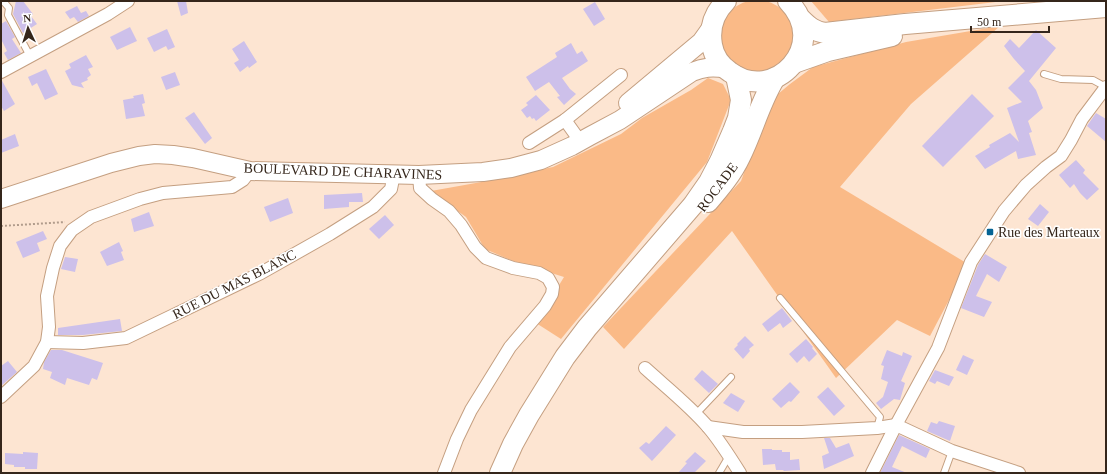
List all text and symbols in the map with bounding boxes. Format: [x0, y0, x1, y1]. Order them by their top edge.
north arrow [8, 8, 48, 48]
scale bar [971, 8, 1049, 34]
text: N [23, 12, 32, 24]
text: 50 m [977, 15, 1002, 29]
street label: ROCADE [694, 160, 741, 215]
street label: BOULEVARD DE CHARAVINES [243, 161, 442, 182]
place label: Rue des Marteaux [998, 225, 1100, 240]
marker: Rue des Marteaux [985, 227, 995, 237]
street label: RUE DU MAS BLANC [170, 247, 298, 322]

